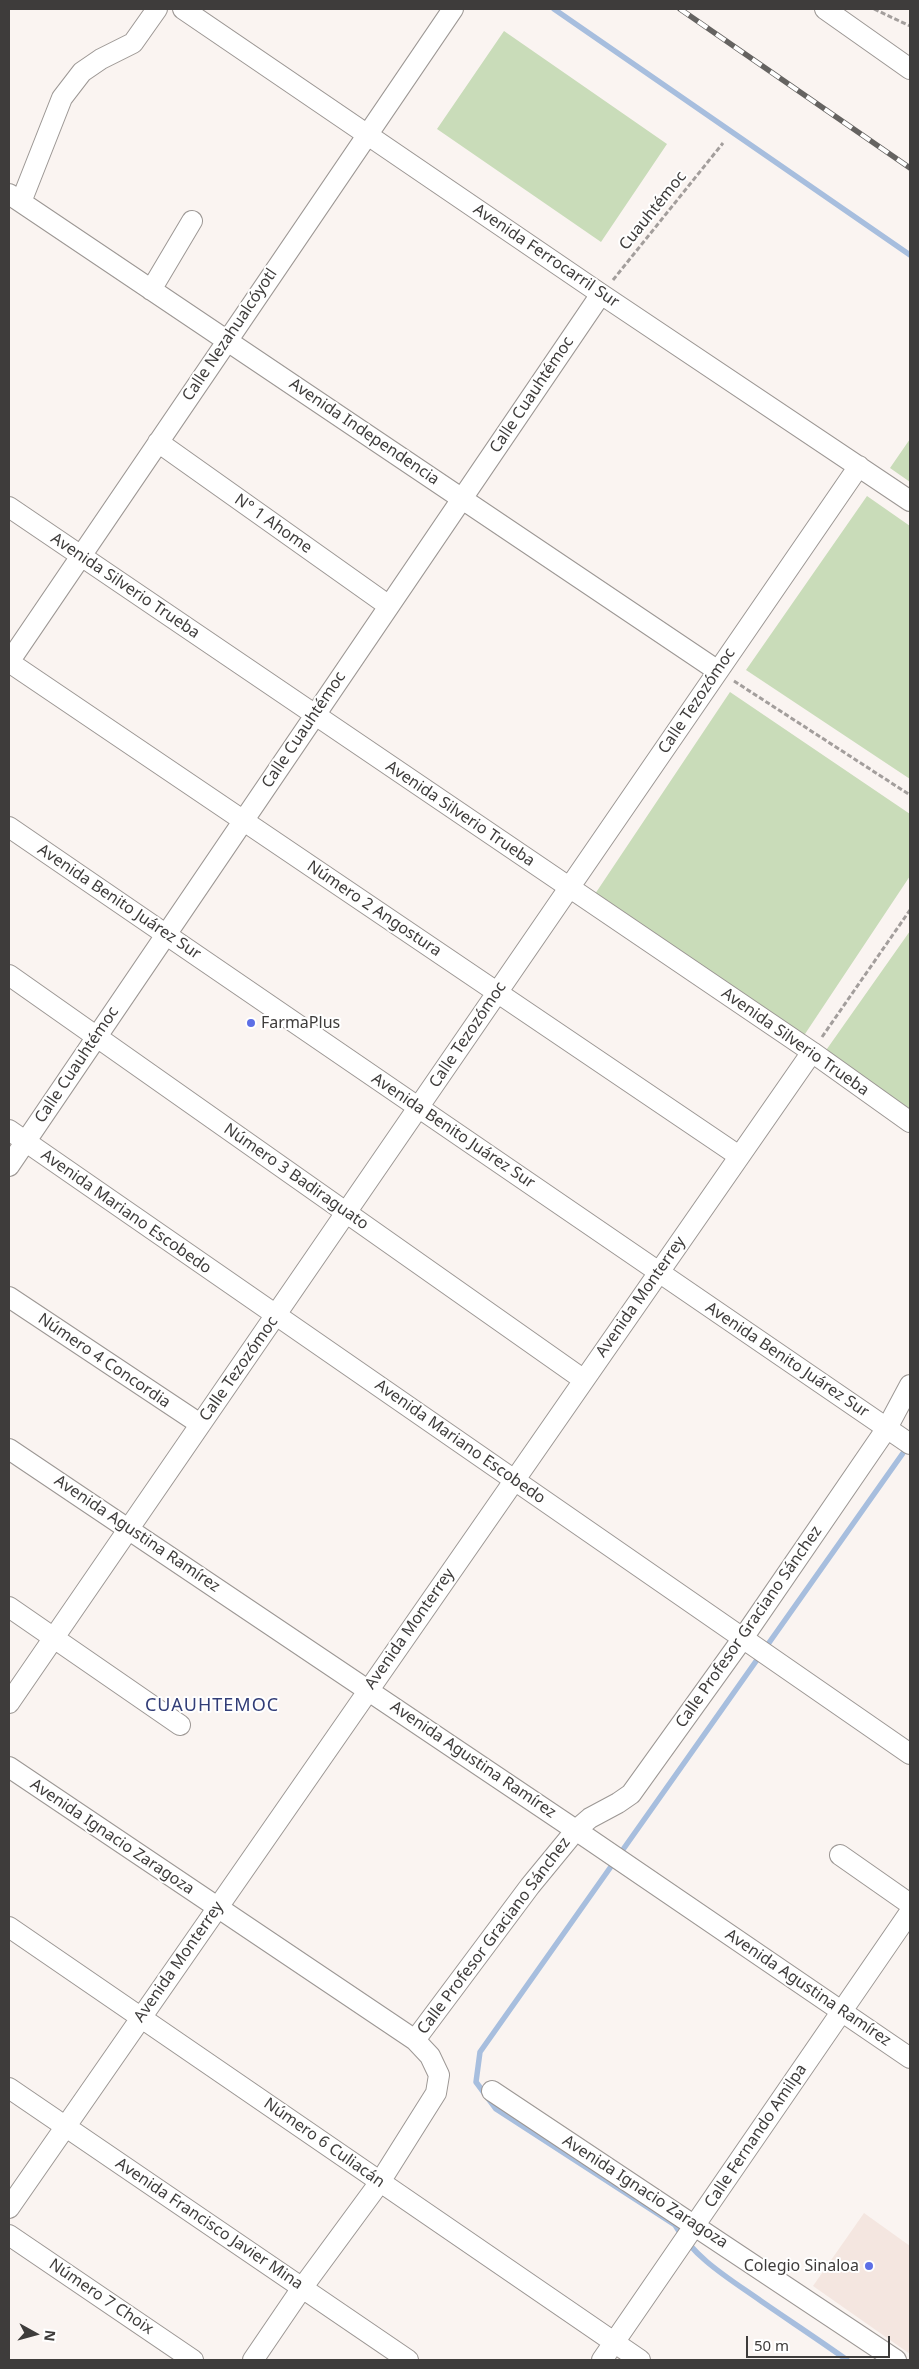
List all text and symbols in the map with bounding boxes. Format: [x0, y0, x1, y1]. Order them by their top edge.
street label: Cuauhtémoc [615, 168, 691, 254]
street label: Avenida Ferrocarril Sur [469, 200, 623, 312]
street label: Calle Nezahualcóyotl [179, 265, 281, 405]
street label: Calle Cuauhtémoc [486, 333, 578, 457]
street label: Avenida Independencia [285, 375, 443, 489]
street label: N° 1 Ahome [231, 490, 315, 558]
street label: Avenida Silverio Trueba [47, 529, 203, 643]
street label: Calle Tezozómoc [654, 644, 740, 758]
street label: Calle Cuauhtémoc [258, 668, 350, 792]
street label: Avenida Silverio Trueba [382, 757, 538, 871]
street label: Avenida Benito Juárez Sur [34, 840, 204, 964]
street label: Número 2 Angostura [303, 857, 445, 961]
street label: Calle Tezozómoc [425, 978, 511, 1092]
street label: Avenida Silverio Trueba [718, 984, 872, 1100]
street label: Calle Cuauhtémoc [31, 1003, 123, 1127]
place label: FarmaPlus [261, 1013, 340, 1033]
marker: FarmaPlus [245, 1017, 257, 1029]
street label: Avenida Benito Juárez Sur [368, 1069, 538, 1193]
street label: Número 3 Badiraguato [220, 1120, 372, 1234]
street label: Avenida Mariano Escobedo [37, 1146, 215, 1278]
street label: Avenida Monterrey [592, 1233, 690, 1361]
street label: Avenida Benito Juárez Sur [702, 1298, 872, 1422]
street label: Número 4 Concordia [34, 1309, 174, 1413]
street label: Calle Tezozómoc [196, 1313, 282, 1425]
street label: Avenida Mariano Escobedo [371, 1376, 549, 1508]
street label: Avenida Agustina Ramírez [51, 1471, 223, 1597]
street label: Calle Profesor Graciano Sánchez [672, 1522, 826, 1732]
street label: Avenida Monterrey [361, 1565, 459, 1693]
district label: CUAUHTEMOC [144, 1695, 280, 1717]
street label: Avenida Agustina Ramírez [387, 1697, 559, 1823]
street label: Avenida Ignacio Zaragoza [26, 1775, 198, 1899]
street label: Calle Profesor Graciano Sánchez [414, 1834, 574, 2038]
street label: Avenida Monterrey [130, 1898, 228, 2026]
street label: Avenida Agustina Ramírez [722, 1925, 894, 2051]
street label: Calle Fernando Amilpa [701, 2061, 811, 2211]
street label: Número 6 Culiacán [260, 2094, 388, 2192]
street label: Avenida Ignacio Zaragoza [559, 2131, 731, 2253]
street label: Avenida Francisco Javier Mina [112, 2154, 306, 2294]
street label: Número 7 Choix [45, 2255, 157, 2339]
place label: Colegio Sinaloa [744, 2256, 859, 2276]
marker: Colegio Sinaloa [863, 2260, 875, 2272]
north arrow [10, 2309, 60, 2359]
scale bar [749, 2326, 893, 2358]
text: 50 m [754, 2335, 789, 2355]

